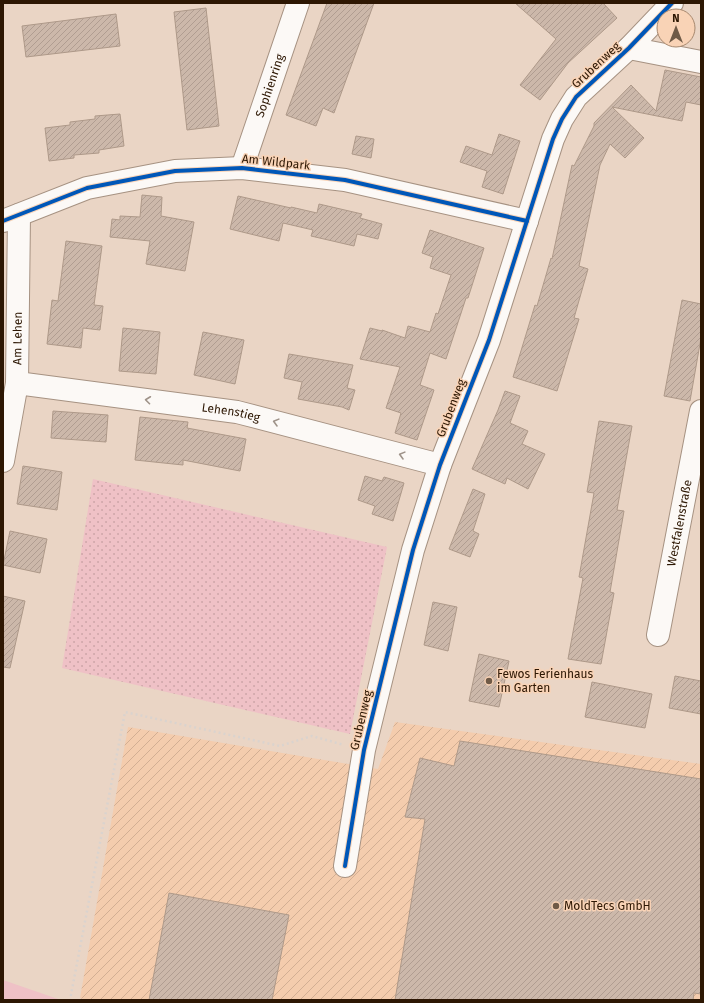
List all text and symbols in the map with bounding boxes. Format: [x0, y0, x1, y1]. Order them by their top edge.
north arrow [656, 8, 696, 48]
text: N [672, 12, 680, 25]
street label: Grubenweg [569, 38, 624, 91]
street label: Sophienring [253, 51, 287, 119]
street label: Am Wildpark [241, 151, 312, 173]
street label: Am Lehen [10, 312, 25, 365]
street label: Grubenweg [433, 376, 469, 439]
one-way arrow [145, 396, 151, 405]
street label: Lehenstieg [201, 400, 262, 425]
one-way arrow [273, 418, 280, 427]
one-way arrow [399, 452, 405, 460]
street label: Westfalenstraße [664, 479, 695, 568]
place label: Fewos Ferienhaus im Garten [497, 667, 594, 695]
marker: Fewos Ferienhaus im Garten [484, 676, 494, 686]
street label: Grubenweg [347, 688, 375, 751]
place label: MoldTecs GmbH [564, 899, 651, 913]
marker: MoldTecs GmbH [551, 901, 561, 911]

